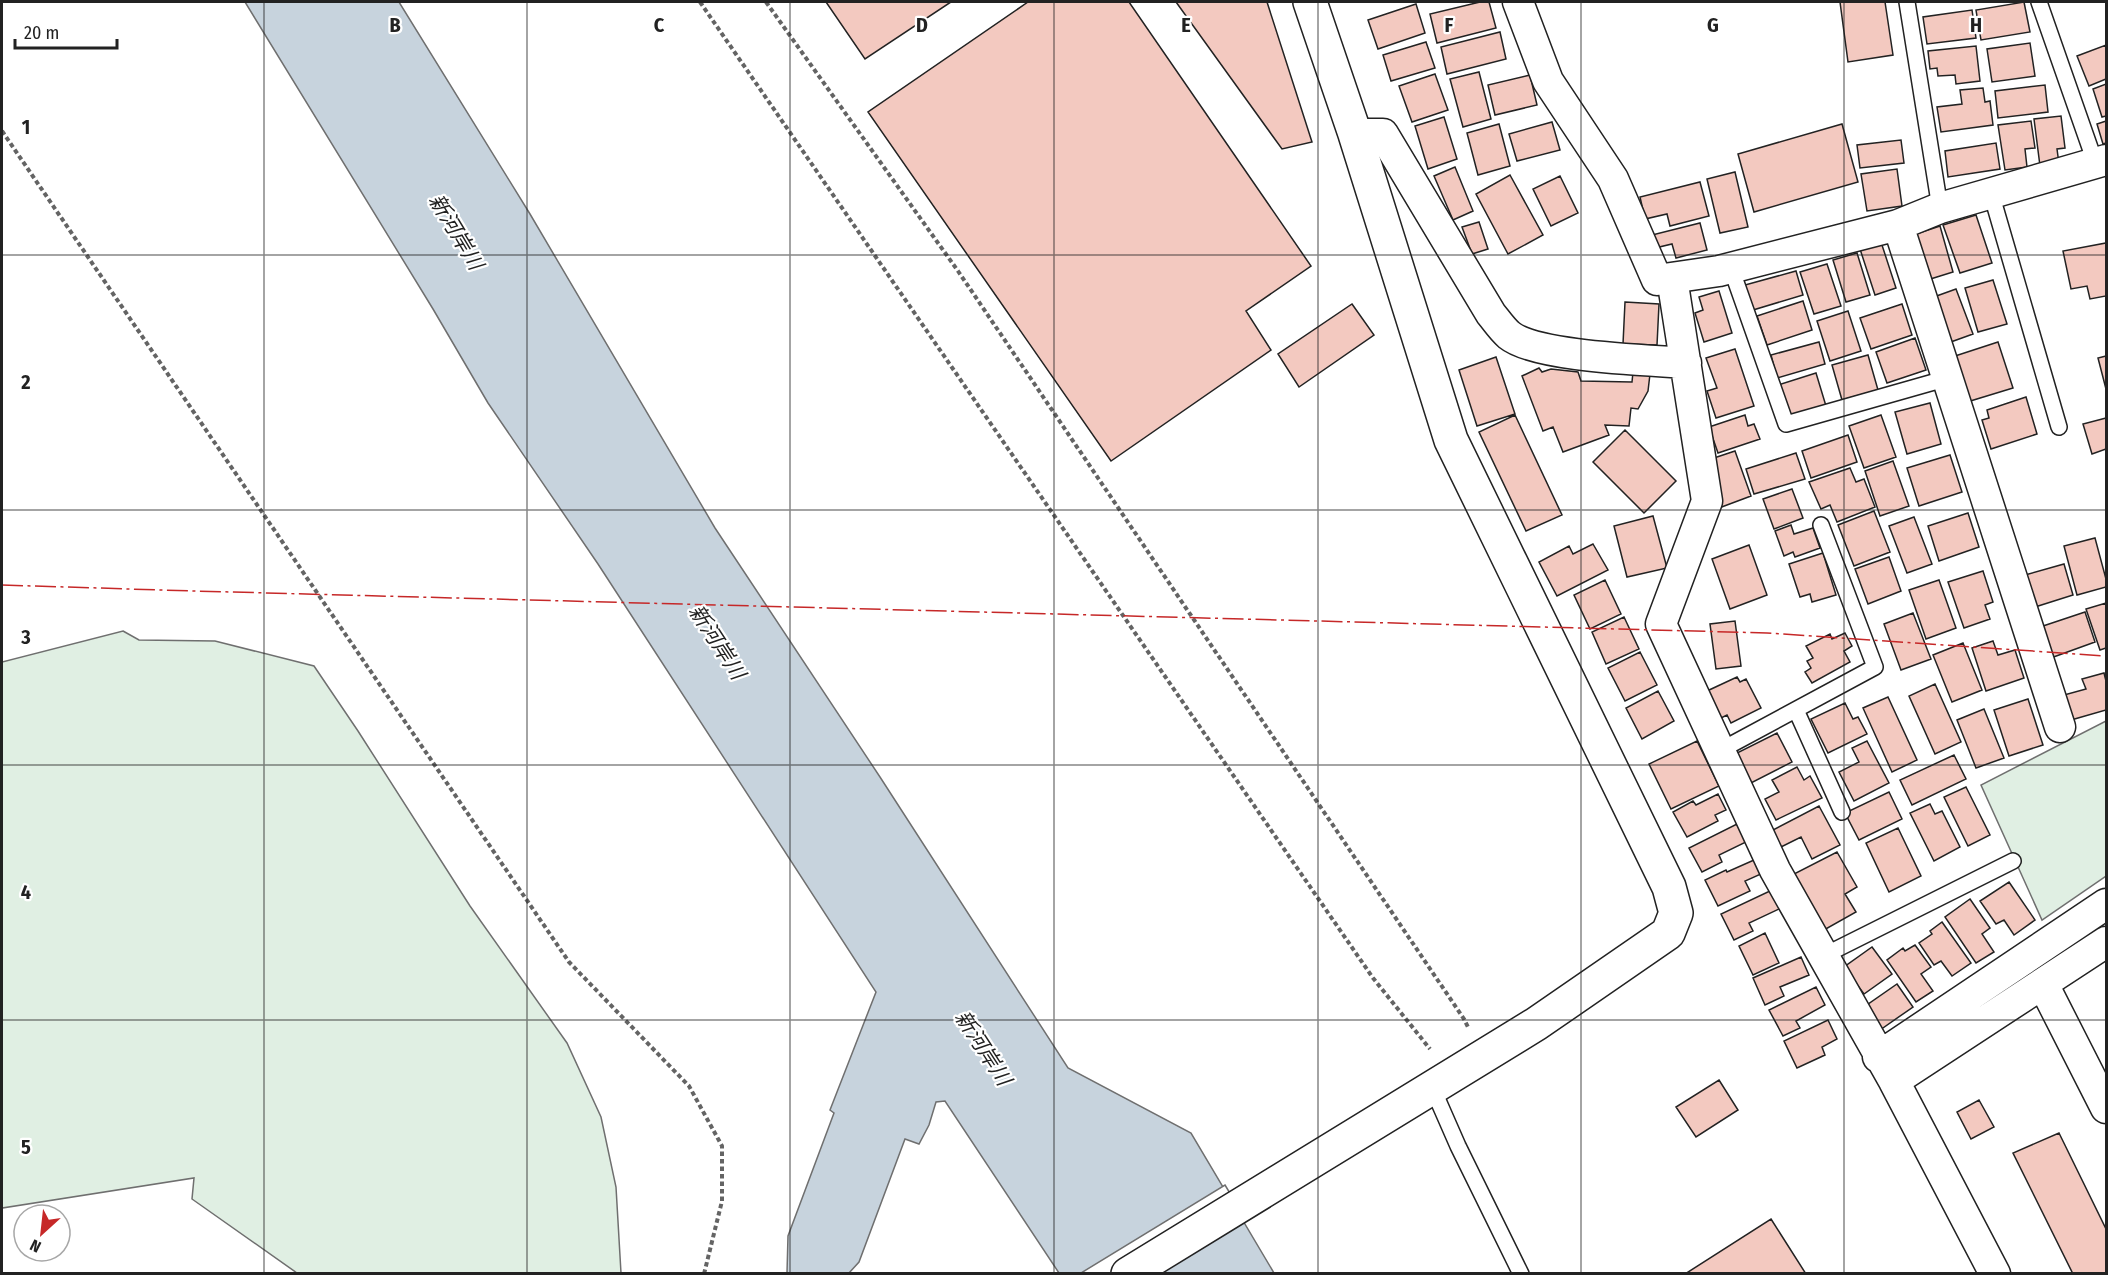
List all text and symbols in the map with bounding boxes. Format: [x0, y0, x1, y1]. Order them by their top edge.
scale bar [15, 12, 117, 50]
text: B [389, 13, 401, 37]
text: C [654, 13, 665, 37]
text: D [916, 13, 928, 37]
text: E [1181, 13, 1191, 37]
text: F [1445, 13, 1454, 37]
text: G [1707, 13, 1719, 37]
text: H [1970, 13, 1982, 37]
text: 20 m [24, 22, 59, 44]
text: 1 [22, 115, 30, 139]
water label: 新河岸川 [423, 189, 490, 276]
text: 2 [20, 370, 31, 394]
water label: 新河岸川 [683, 600, 752, 686]
text: 3 [20, 625, 31, 649]
text: 4 [21, 880, 31, 904]
water label: 新河岸川 [949, 1006, 1018, 1092]
text: 5 [21, 1135, 31, 1159]
north arrow [12, 1203, 72, 1263]
text: N [27, 1235, 44, 1257]

